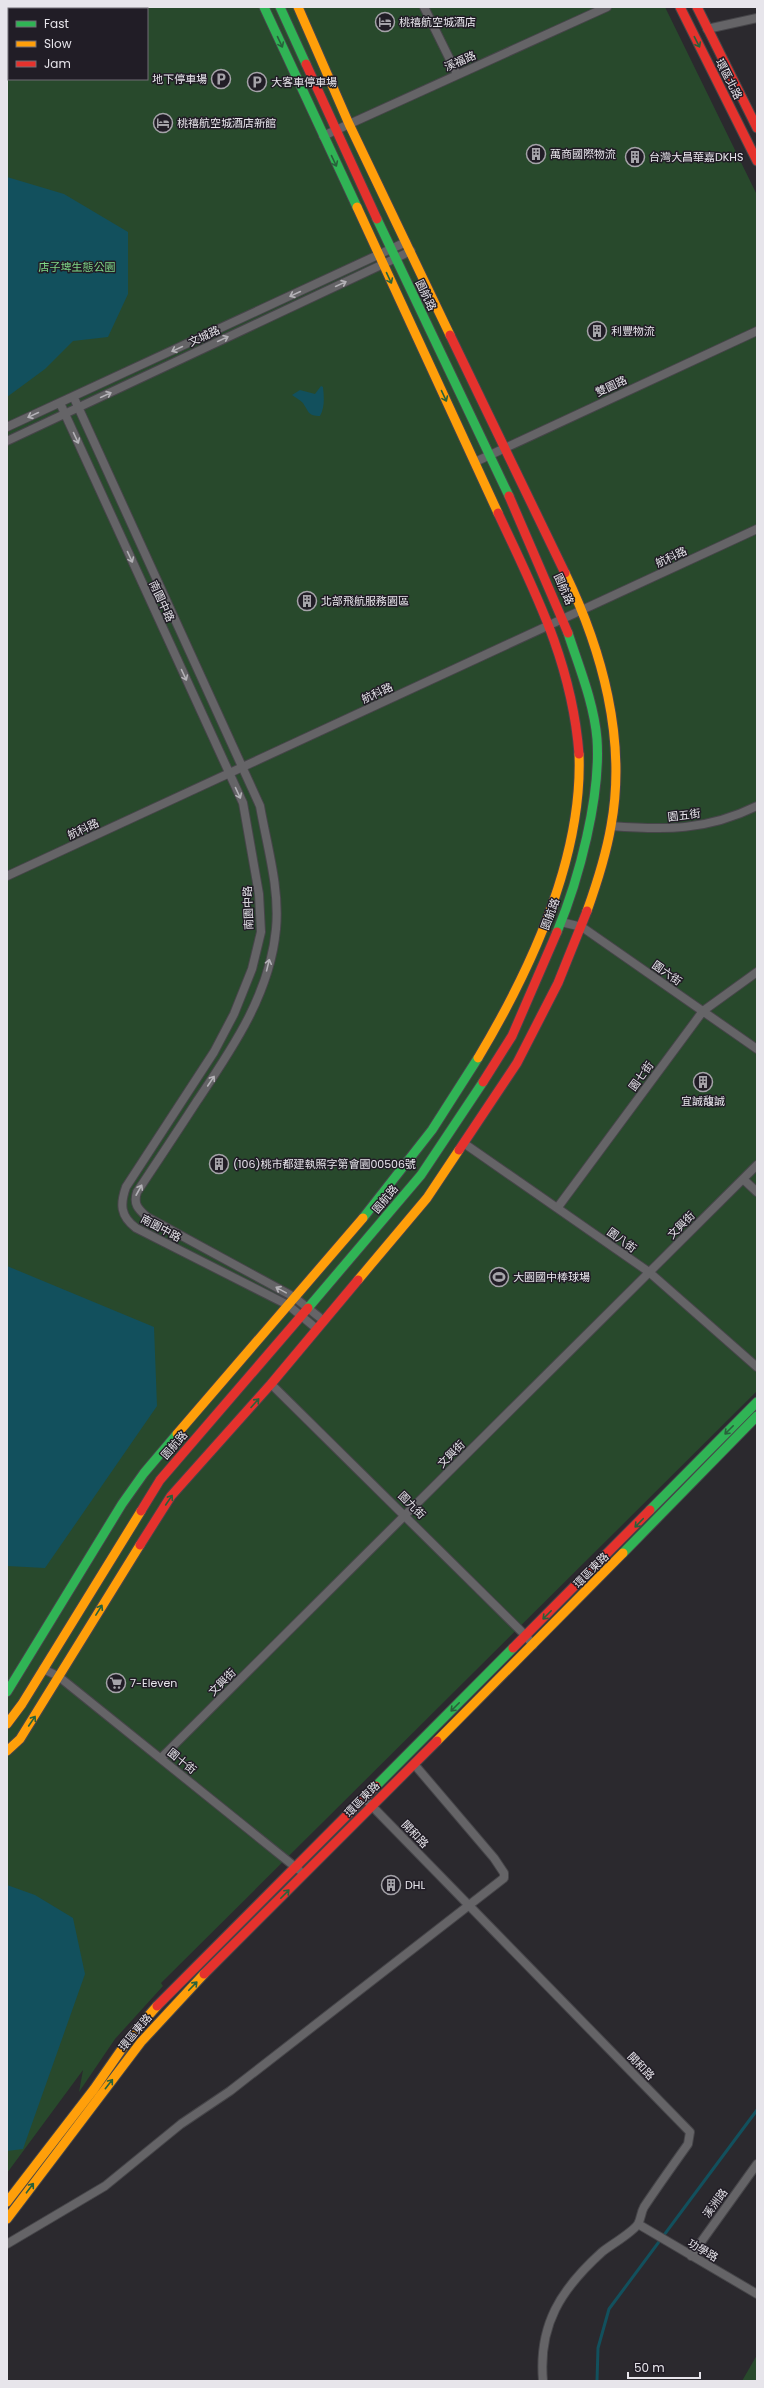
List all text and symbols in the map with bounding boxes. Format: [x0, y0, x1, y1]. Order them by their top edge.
legend [8, 8, 148, 80]
hotel icon: 桃禧航空城酒店 [374, 11, 396, 33]
place label: 桃禧航空城酒店 [399, 14, 476, 30]
text: Fast [44, 15, 69, 32]
text: Slow [44, 35, 72, 52]
one-way arrow [277, 36, 284, 48]
one-way arrow [694, 36, 701, 48]
street label: 溪福路 [442, 47, 478, 75]
text: Jam [44, 55, 71, 72]
street label: 環區北路 [712, 56, 746, 102]
parking icon: 地下停車場 [210, 68, 232, 90]
place label: 地下停車場 [152, 71, 207, 87]
parking icon: 大客車停車場 [246, 71, 268, 93]
place label: 大客車停車場 [271, 74, 337, 90]
hotel icon: 桃禧航空城酒店新館 [152, 112, 174, 134]
place label: 桃禧航空城酒店新館 [177, 115, 276, 131]
building icon: 萬商國際物流 [525, 143, 547, 165]
place label: 萬商國際物流 [550, 146, 616, 162]
building icon: 台灣大昌華嘉DKHS [624, 146, 646, 168]
place label: 台灣大昌華嘉DKHS [649, 149, 743, 165]
one-way arrow [331, 154, 338, 166]
park label: 店子埤生態公園 [39, 259, 116, 275]
one-way arrow [386, 272, 393, 284]
street label: 園航路 [412, 277, 440, 313]
one-way arrow [335, 280, 347, 287]
one-way arrow [289, 291, 301, 298]
building icon: 利豐物流 [586, 320, 608, 342]
street label: 文城路 [186, 322, 222, 350]
place label: 利豐物流 [611, 323, 655, 339]
one-way arrow [217, 335, 229, 342]
one-way arrow [171, 346, 183, 353]
street label: 雙園路 [593, 372, 629, 400]
one-way arrow [441, 390, 448, 402]
one-way arrow [99, 391, 111, 398]
one-way arrow [28, 412, 40, 419]
one-way arrow [73, 432, 80, 444]
street label: 航科路 [653, 543, 689, 571]
one-way arrow [127, 550, 134, 562]
street label: 園航路 [550, 571, 578, 607]
street label: 南園中路 [145, 578, 179, 624]
building icon: 北部飛航服務園區 [296, 590, 318, 612]
place label: 北部飛航服務園區 [321, 593, 409, 609]
one-way arrow [181, 669, 188, 681]
street label: 航科路 [359, 679, 395, 707]
one-way arrow [235, 787, 242, 799]
street label: 園五街 [667, 805, 701, 825]
street label: 航科路 [65, 815, 101, 843]
street label: 南園中路 [239, 886, 257, 930]
street label: 園航路 [537, 896, 563, 932]
street label: 園六街 [649, 957, 685, 989]
one-way arrow [265, 959, 272, 972]
street label: 園七街 [625, 1058, 657, 1094]
building icon: 宜誠馥誠 [692, 1071, 714, 1093]
one-way arrow [207, 1075, 215, 1087]
place label: 宜誠馥誠 [681, 1093, 725, 1109]
building icon: (106)桃市都建執照字第會園00506號 [208, 1153, 230, 1175]
place label: (106)桃市都建執照字第會園00506號 [233, 1156, 416, 1172]
street label: 園航路 [368, 1181, 402, 1217]
one-way arrow [136, 1184, 143, 1196]
street label: 文興街 [664, 1208, 698, 1242]
street label: 南園中路 [138, 1211, 184, 1245]
street label: 園八街 [604, 1224, 640, 1256]
sports icon: 大園國中棒球場 [488, 1266, 510, 1288]
place label: 大園國中棒球場 [513, 1269, 590, 1285]
one-way arrow [275, 1286, 287, 1293]
one-way arrow [250, 1398, 259, 1408]
one-way arrow [724, 1425, 734, 1435]
street label: 園航路 [157, 1427, 191, 1463]
street label: 文興街 [434, 1437, 468, 1471]
street label: 園九街 [395, 1488, 429, 1522]
one-way arrow [165, 1495, 173, 1506]
one-way arrow [634, 1518, 643, 1528]
street label: 環區東路 [570, 1549, 612, 1591]
one-way arrow [96, 1604, 104, 1616]
one-way arrow [542, 1610, 552, 1620]
street label: 文興街 [205, 1665, 239, 1699]
supermarket icon: 7-Eleven [105, 1672, 127, 1694]
place label: 7-Eleven [130, 1675, 177, 1691]
one-way arrow [450, 1702, 460, 1712]
one-way arrow [28, 1716, 36, 1727]
street label: 園十街 [164, 1744, 200, 1778]
street label: 環區東路 [341, 1778, 383, 1820]
street label: 開和路 [398, 1817, 432, 1851]
building icon: DHL [380, 1874, 402, 1896]
place label: DHL [405, 1877, 425, 1893]
one-way arrow [280, 1889, 290, 1899]
one-way arrow [188, 1981, 198, 1991]
street label: 環區東路 [115, 2010, 155, 2054]
street label: 開和路 [624, 2049, 658, 2083]
one-way arrow [104, 2079, 113, 2090]
one-way arrow [26, 2183, 35, 2194]
street label: 溪洲路 [699, 2185, 731, 2221]
street label: 功學路 [685, 2235, 721, 2265]
scale bar [628, 2354, 700, 2380]
text: 50 m [634, 2359, 665, 2376]

